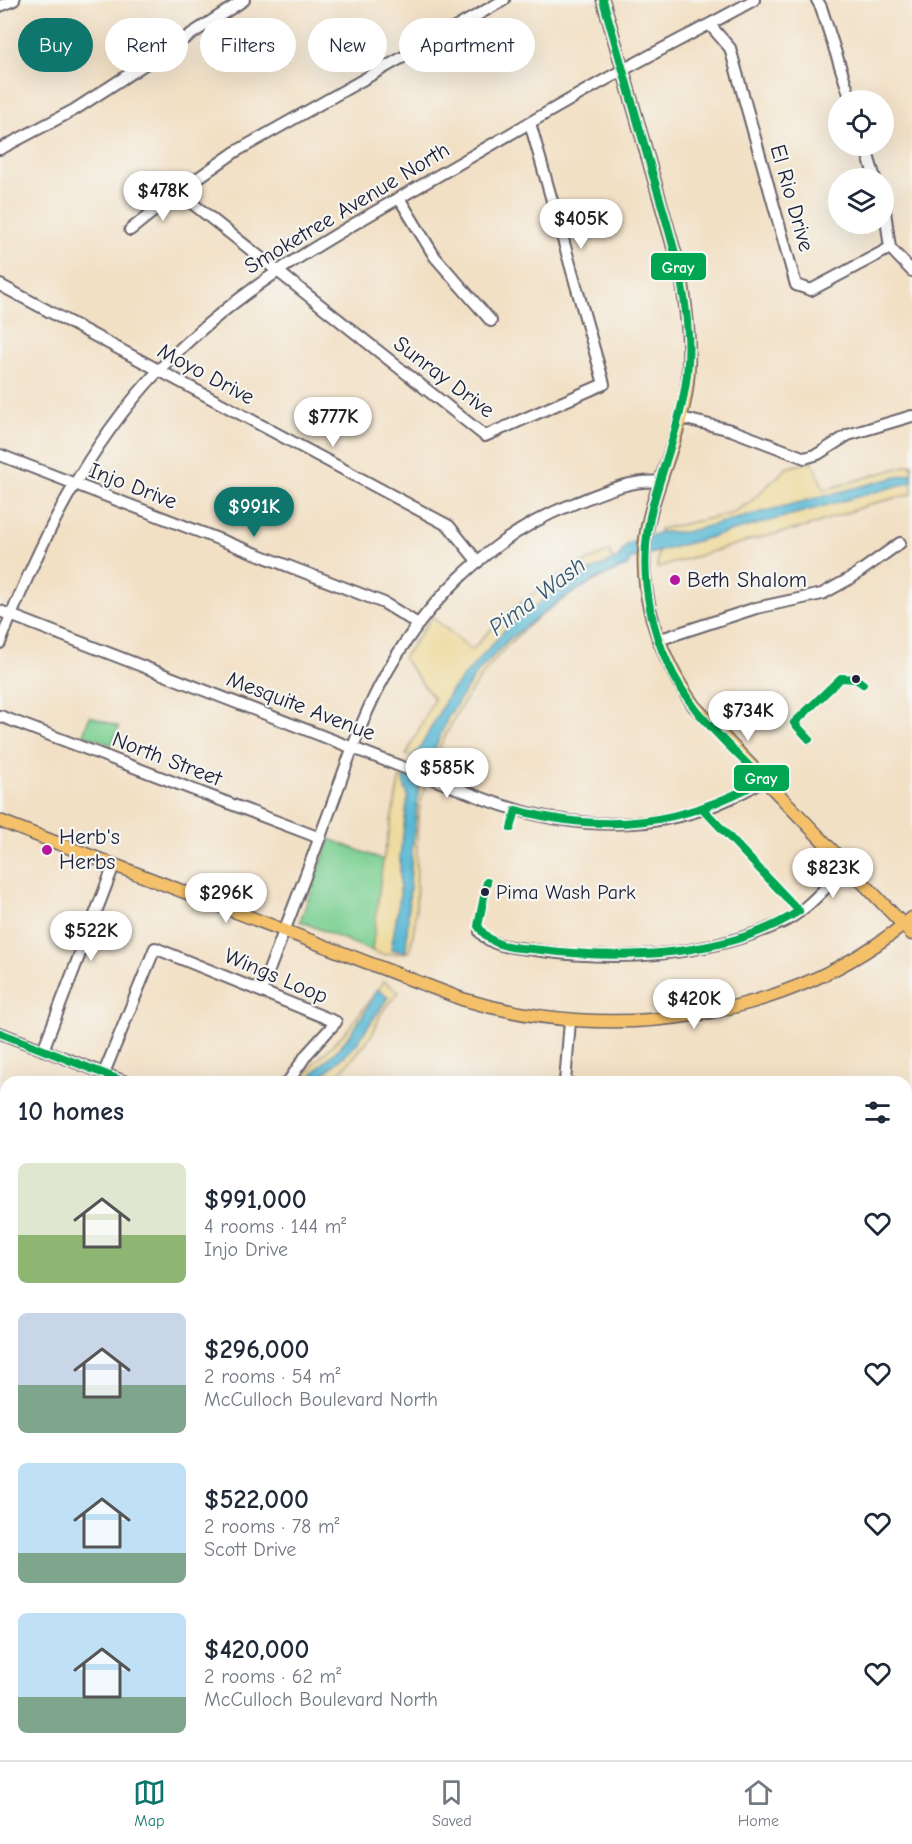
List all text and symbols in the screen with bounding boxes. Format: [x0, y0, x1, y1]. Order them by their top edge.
chip: Buy [18, 18, 93, 72]
chip: Rent [105, 18, 188, 72]
chip: Filters [200, 18, 296, 72]
chip: New [308, 18, 387, 72]
chip: Apartment [399, 18, 535, 72]
map controls [828, 90, 894, 234]
button: locate [828, 90, 894, 156]
street label: Smoketree Avenue North [240, 136, 454, 280]
street label: El Rio Drive [764, 142, 820, 254]
button: layers [828, 168, 894, 234]
pin: $478K [121, 171, 205, 222]
text: $478K [137, 179, 189, 202]
pin: $405K [539, 199, 623, 250]
text: $405K [554, 207, 608, 230]
line badge: Gray [650, 252, 707, 281]
text: Gray [662, 259, 695, 277]
street label: Sunray Drive [388, 331, 500, 423]
street label: Moyo Drive [153, 338, 259, 410]
pin: $777K [291, 397, 375, 448]
text: $777K [308, 405, 358, 428]
street label: Injo Drive [85, 457, 181, 515]
pin: $991K [212, 487, 296, 538]
text: $991K [228, 495, 280, 518]
water label: Pima Wash [483, 550, 591, 642]
place label: Beth Shalom [687, 567, 807, 593]
marker: Beth Shalom [668, 573, 682, 587]
street label: Mesquite Avenue [223, 666, 379, 746]
unlabelled marker [850, 673, 862, 685]
pin: $734K [706, 691, 790, 742]
text: $734K [722, 699, 774, 722]
street label: North Street [108, 726, 226, 792]
pin: $585K [405, 748, 489, 799]
text: $585K [420, 756, 474, 779]
line badge: Gray [733, 764, 790, 792]
text: Gray [745, 770, 778, 788]
place label: Herb's Herbs [59, 824, 120, 875]
marker: Herb's Herbs [40, 843, 54, 857]
pin: $823K [791, 848, 875, 899]
text: $823K [806, 856, 860, 879]
pin: $296K [184, 873, 268, 924]
text: $296K [199, 881, 253, 904]
place label: Pima Wash Park [496, 881, 636, 904]
marker: Pima Wash Park [479, 886, 491, 898]
pin: $522K [49, 911, 133, 962]
text: $522K [64, 919, 118, 942]
street label: Wings Loop [220, 943, 332, 1009]
pin: $420K [652, 979, 736, 1030]
text: $420K [667, 987, 721, 1010]
icon: filters [861, 1096, 894, 1129]
text: 10 homes [18, 1097, 124, 1127]
text: $991,000 [204, 1185, 307, 1215]
icon: home [66, 1187, 138, 1259]
icon: heart [861, 1207, 894, 1240]
text: 4 rooms · 144 m² [204, 1215, 346, 1238]
text: Injo Drive [204, 1238, 288, 1261]
text: $296,000 [204, 1335, 309, 1365]
icon: home [66, 1337, 138, 1409]
icon: heart [861, 1357, 894, 1390]
text: 2 rooms · 54 m² [204, 1365, 340, 1388]
text: McCulloch Boulevard North [204, 1388, 438, 1411]
text: $522,000 [204, 1485, 309, 1515]
icon: home [66, 1487, 138, 1559]
icon: heart [861, 1507, 894, 1540]
text: 2 rooms · 78 m² [204, 1515, 340, 1538]
text: Scott Drive [204, 1538, 296, 1561]
text: $420,000 [204, 1635, 309, 1665]
icon: home [66, 1637, 138, 1709]
icon: heart [861, 1657, 894, 1690]
text: 2 rooms · 62 m² [204, 1665, 341, 1688]
text: McCulloch Boulevard North [204, 1688, 438, 1711]
tab: Map [133, 1776, 166, 1830]
tab: Saved [432, 1776, 472, 1830]
tab: Home [738, 1776, 779, 1830]

